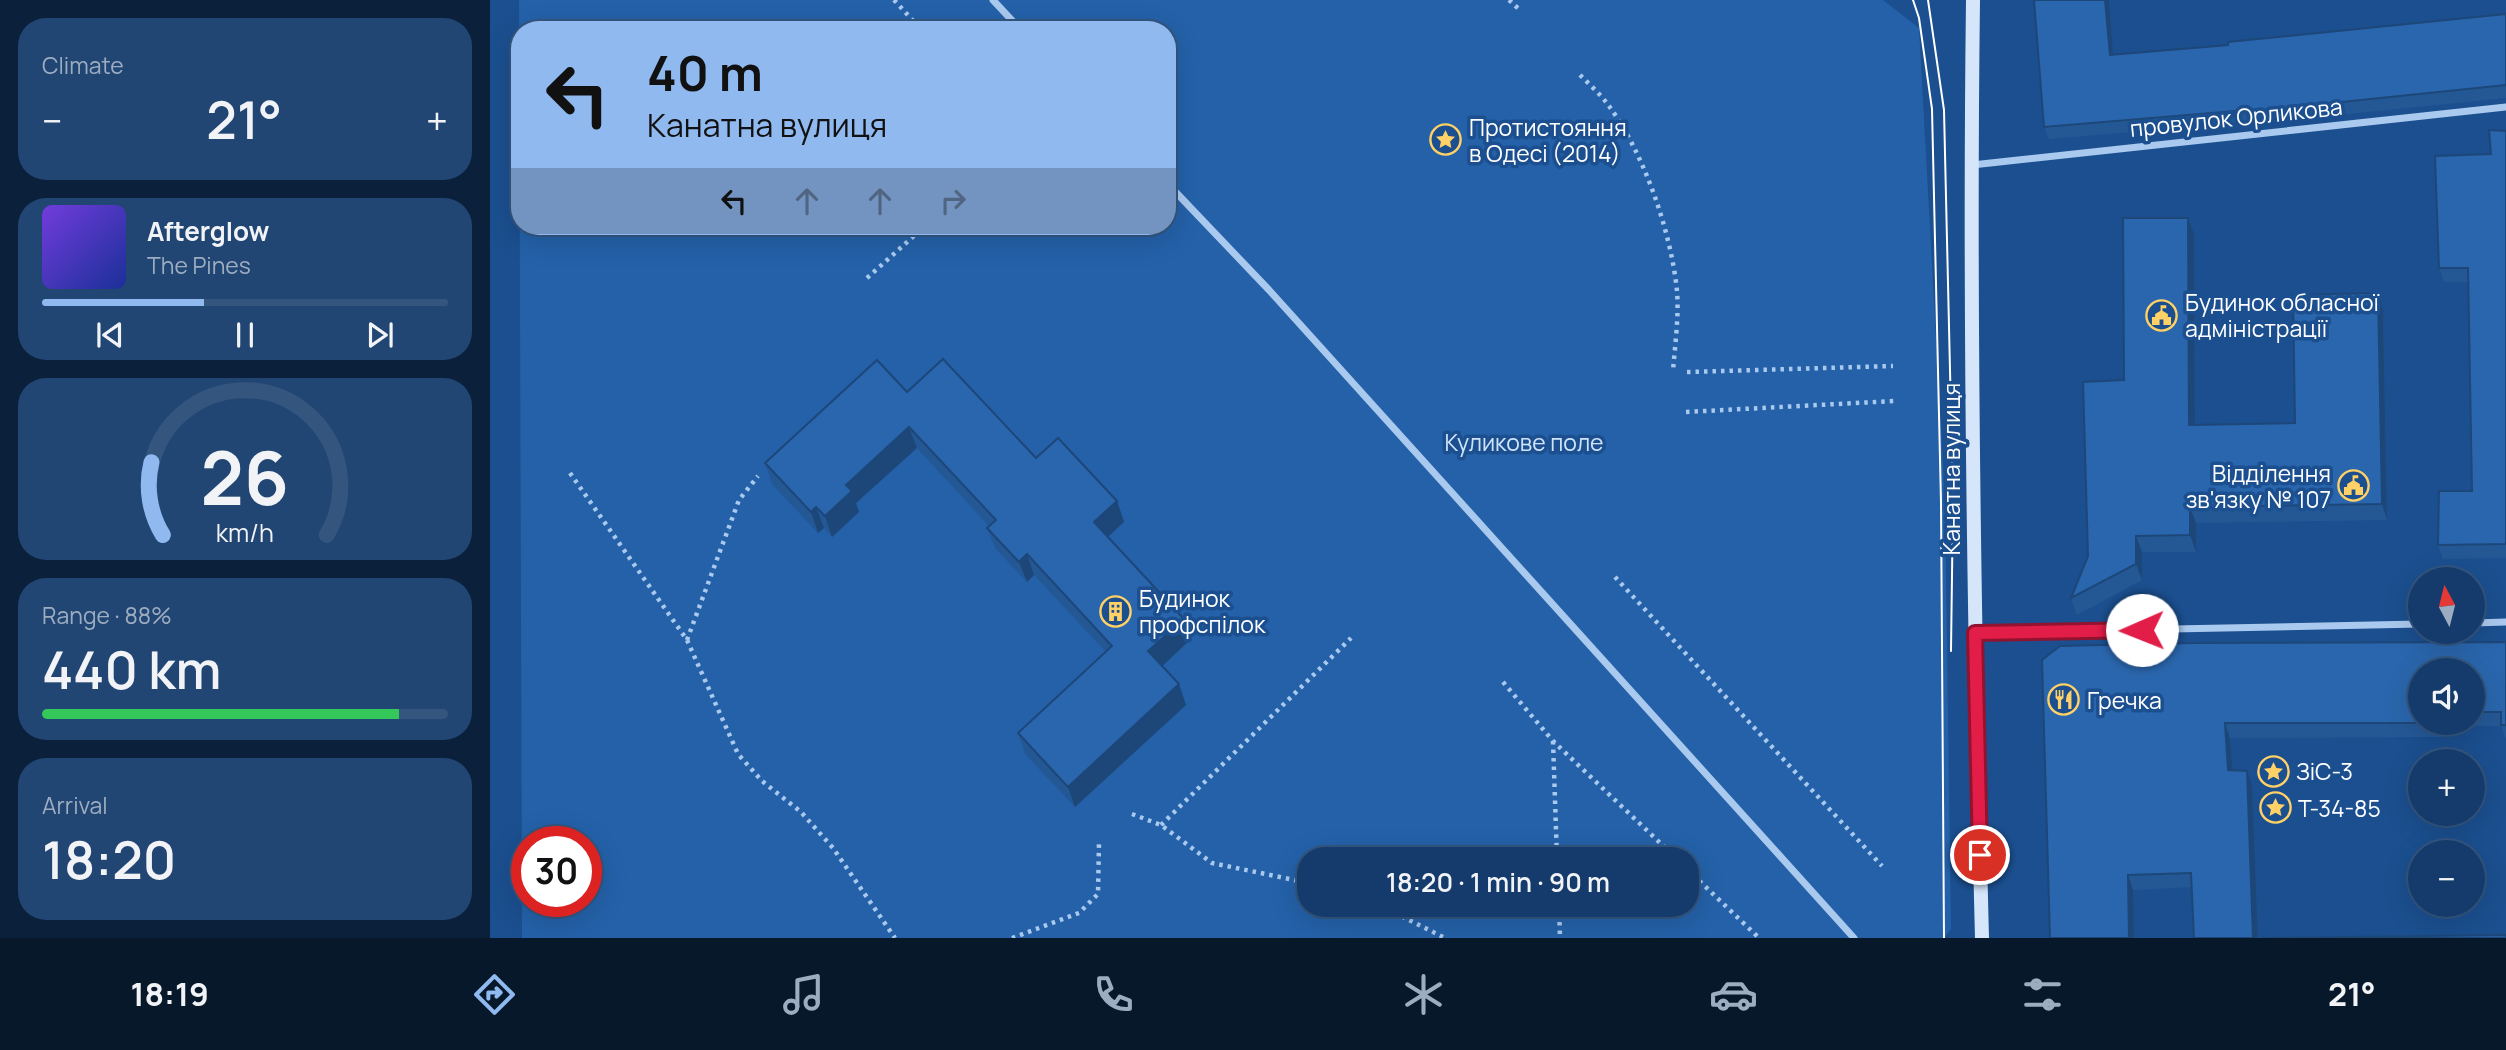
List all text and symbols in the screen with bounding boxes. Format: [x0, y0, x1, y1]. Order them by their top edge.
text: 40 m [647, 39, 763, 106]
text: Climate [42, 49, 124, 81]
icon: left [532, 49, 623, 140]
text: 21° [206, 84, 282, 155]
street label: провулок Орликова [2128, 90, 2344, 144]
text: − [42, 94, 63, 146]
text: + [426, 94, 448, 146]
text: Канатна вулиця [647, 103, 887, 147]
place label: Протистояння в Одесі (2014) [1469, 111, 1627, 169]
place icon: Протистояння в Одесі (2014) [1429, 123, 1463, 157]
icon: left [715, 182, 753, 220]
icon: ahead [788, 182, 826, 220]
icon: ahead [861, 182, 899, 220]
icon: right [934, 182, 972, 220]
text: Afterglow [147, 213, 269, 249]
text: The Pines [147, 249, 251, 281]
place label: Будинок обласної адміністрації [2185, 286, 2380, 344]
public building icon: Будинок обласної адміністрації [2145, 298, 2179, 332]
icon: previous [91, 316, 129, 354]
icon: pause [226, 316, 264, 354]
icon: next [361, 316, 399, 354]
street label: Канатна вулиця [1935, 383, 1967, 555]
park label: Куликове поле [1444, 426, 1604, 458]
text: 26 [201, 427, 289, 527]
place label: Відділення зв'язку № 107 [2186, 457, 2331, 515]
public building icon: Відділення зв'язку № 107 [2337, 469, 2371, 503]
text: km/h [216, 515, 274, 550]
north arrow [2408, 567, 2485, 644]
map controls [2408, 567, 2485, 917]
place label: Будинок профспілок [1139, 582, 1266, 640]
position arrow [2105, 593, 2179, 667]
building icon: Будинок профспілок [1099, 594, 1133, 628]
text: Range · 88% [42, 599, 172, 631]
text: 440 km [42, 634, 221, 705]
button: sound [2408, 658, 2485, 735]
restaurant icon: Гречка [2047, 683, 2081, 717]
place label: Гречка [2087, 684, 2162, 716]
button: + [2408, 749, 2485, 826]
place icon: ЗіС-3 [2256, 754, 2290, 788]
place label: ЗіС-3 [2296, 755, 2353, 787]
text: Arrival [42, 789, 108, 821]
place icon: Т-34-85 [2258, 791, 2292, 825]
place label: Т-34-85 [2298, 792, 2381, 824]
text: 18:20 [42, 824, 176, 895]
pin [1950, 825, 2010, 885]
speed limit sign: 30 [511, 826, 602, 917]
icon: arrive [1961, 836, 1999, 874]
button: − [2408, 840, 2485, 917]
text: 18:20 · 1 min · 90 m [1386, 864, 1610, 900]
icon: directions [470, 970, 519, 1019]
icon: music [779, 970, 828, 1019]
icon: phone [1089, 970, 1138, 1019]
icon: climate [1399, 970, 1448, 1019]
icon: car [1709, 970, 1758, 1019]
icon: filters [2018, 970, 2067, 1019]
text: 18:19 [130, 972, 209, 1016]
text: 21° [2328, 972, 2376, 1016]

